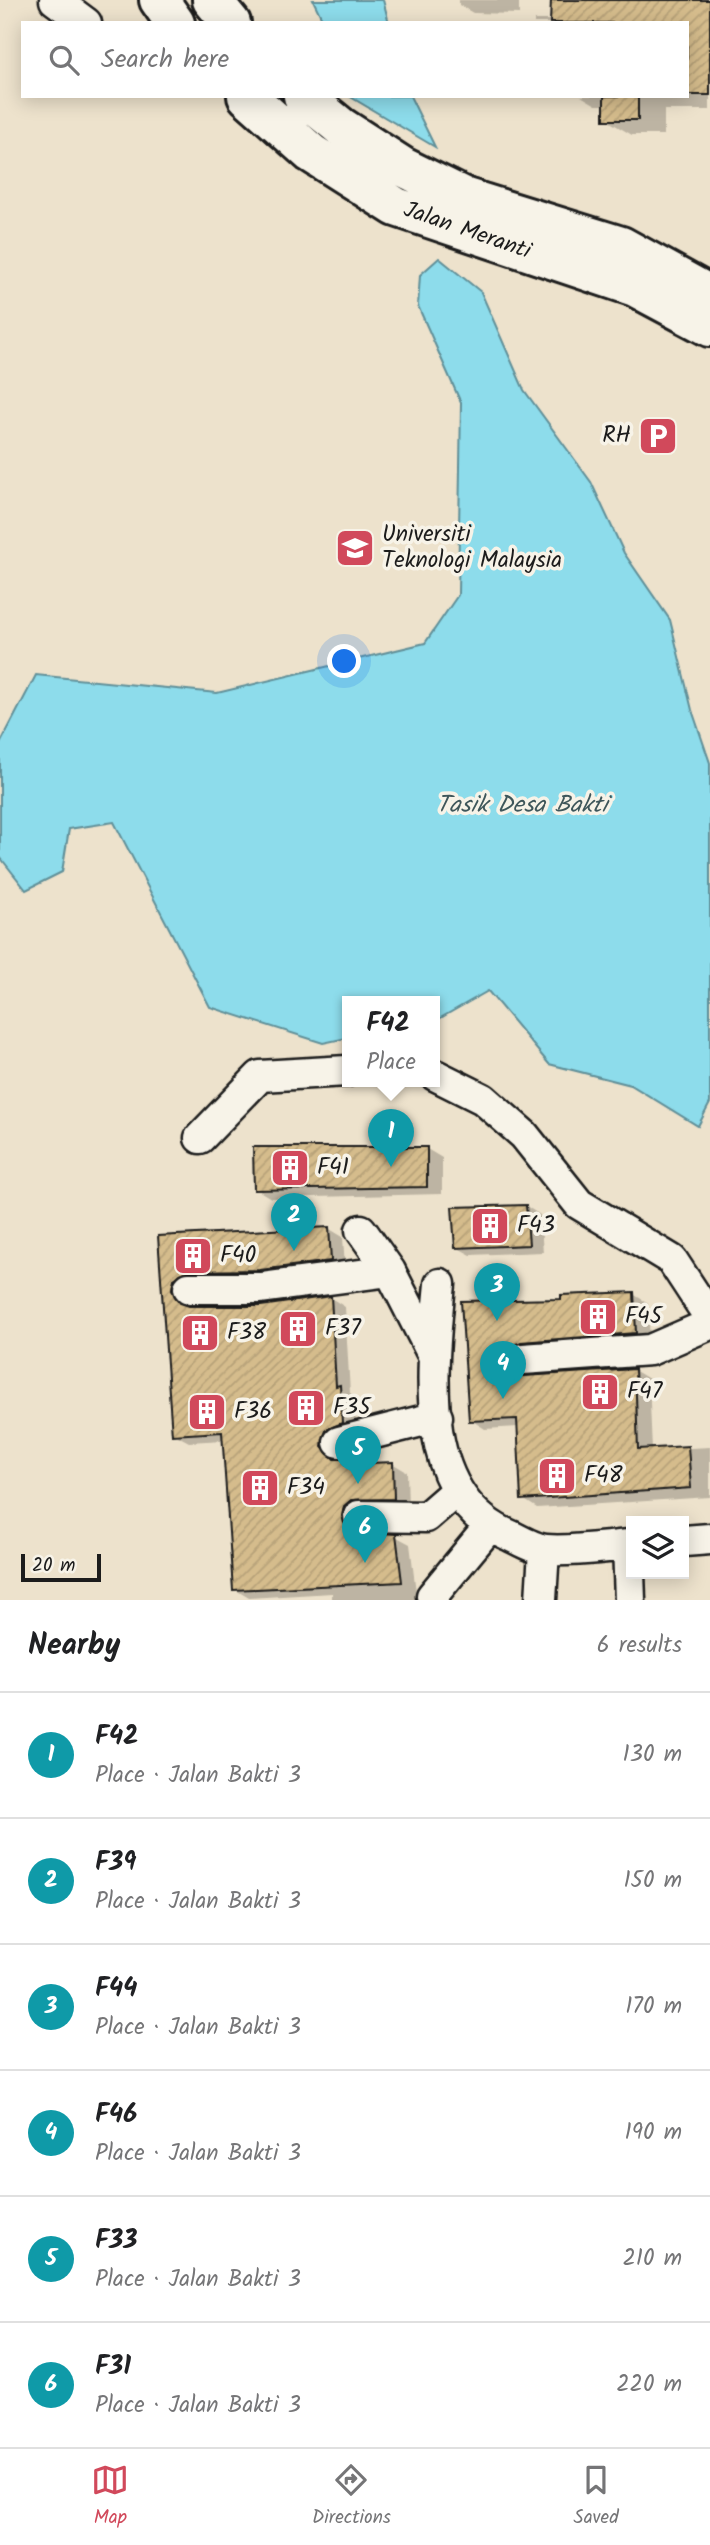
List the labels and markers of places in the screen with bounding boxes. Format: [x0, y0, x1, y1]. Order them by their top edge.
parking icon: RH [637, 415, 679, 457]
place label: RH [602, 418, 631, 454]
place label: Universiti Teknologi Malaysia [382, 517, 562, 579]
school or university icon: Universiti Teknologi Malaysia [334, 527, 376, 569]
pin: 1 [368, 1109, 414, 1167]
building icon: F41 [269, 1147, 311, 1189]
place label: F41 [317, 1150, 349, 1186]
pin: 2 [271, 1193, 317, 1251]
building icon: F43 [469, 1205, 511, 1247]
place label: F43 [517, 1208, 555, 1244]
building icon: F40 [172, 1235, 214, 1277]
place label: F40 [220, 1238, 256, 1274]
pin: 3 [474, 1263, 520, 1321]
building icon: F45 [577, 1296, 619, 1338]
place label: F45 [625, 1299, 664, 1335]
building icon: F37 [277, 1308, 319, 1350]
place label: F37 [325, 1311, 362, 1347]
building icon: F38 [179, 1312, 221, 1354]
place label: F38 [227, 1315, 266, 1351]
pin: 4 [480, 1341, 526, 1399]
building icon: F47 [579, 1371, 621, 1413]
place label: F47 [627, 1374, 664, 1410]
building icon: F35 [285, 1387, 327, 1429]
place label: F35 [333, 1390, 372, 1426]
building icon: F36 [186, 1391, 228, 1433]
place label: F36 [234, 1394, 272, 1430]
pin: 5 [335, 1426, 381, 1484]
building icon: F48 [536, 1455, 578, 1497]
place label: F48 [584, 1458, 623, 1494]
building icon: F34 [239, 1467, 281, 1509]
place label: F34 [287, 1470, 325, 1506]
pin: 6 [342, 1505, 388, 1563]

